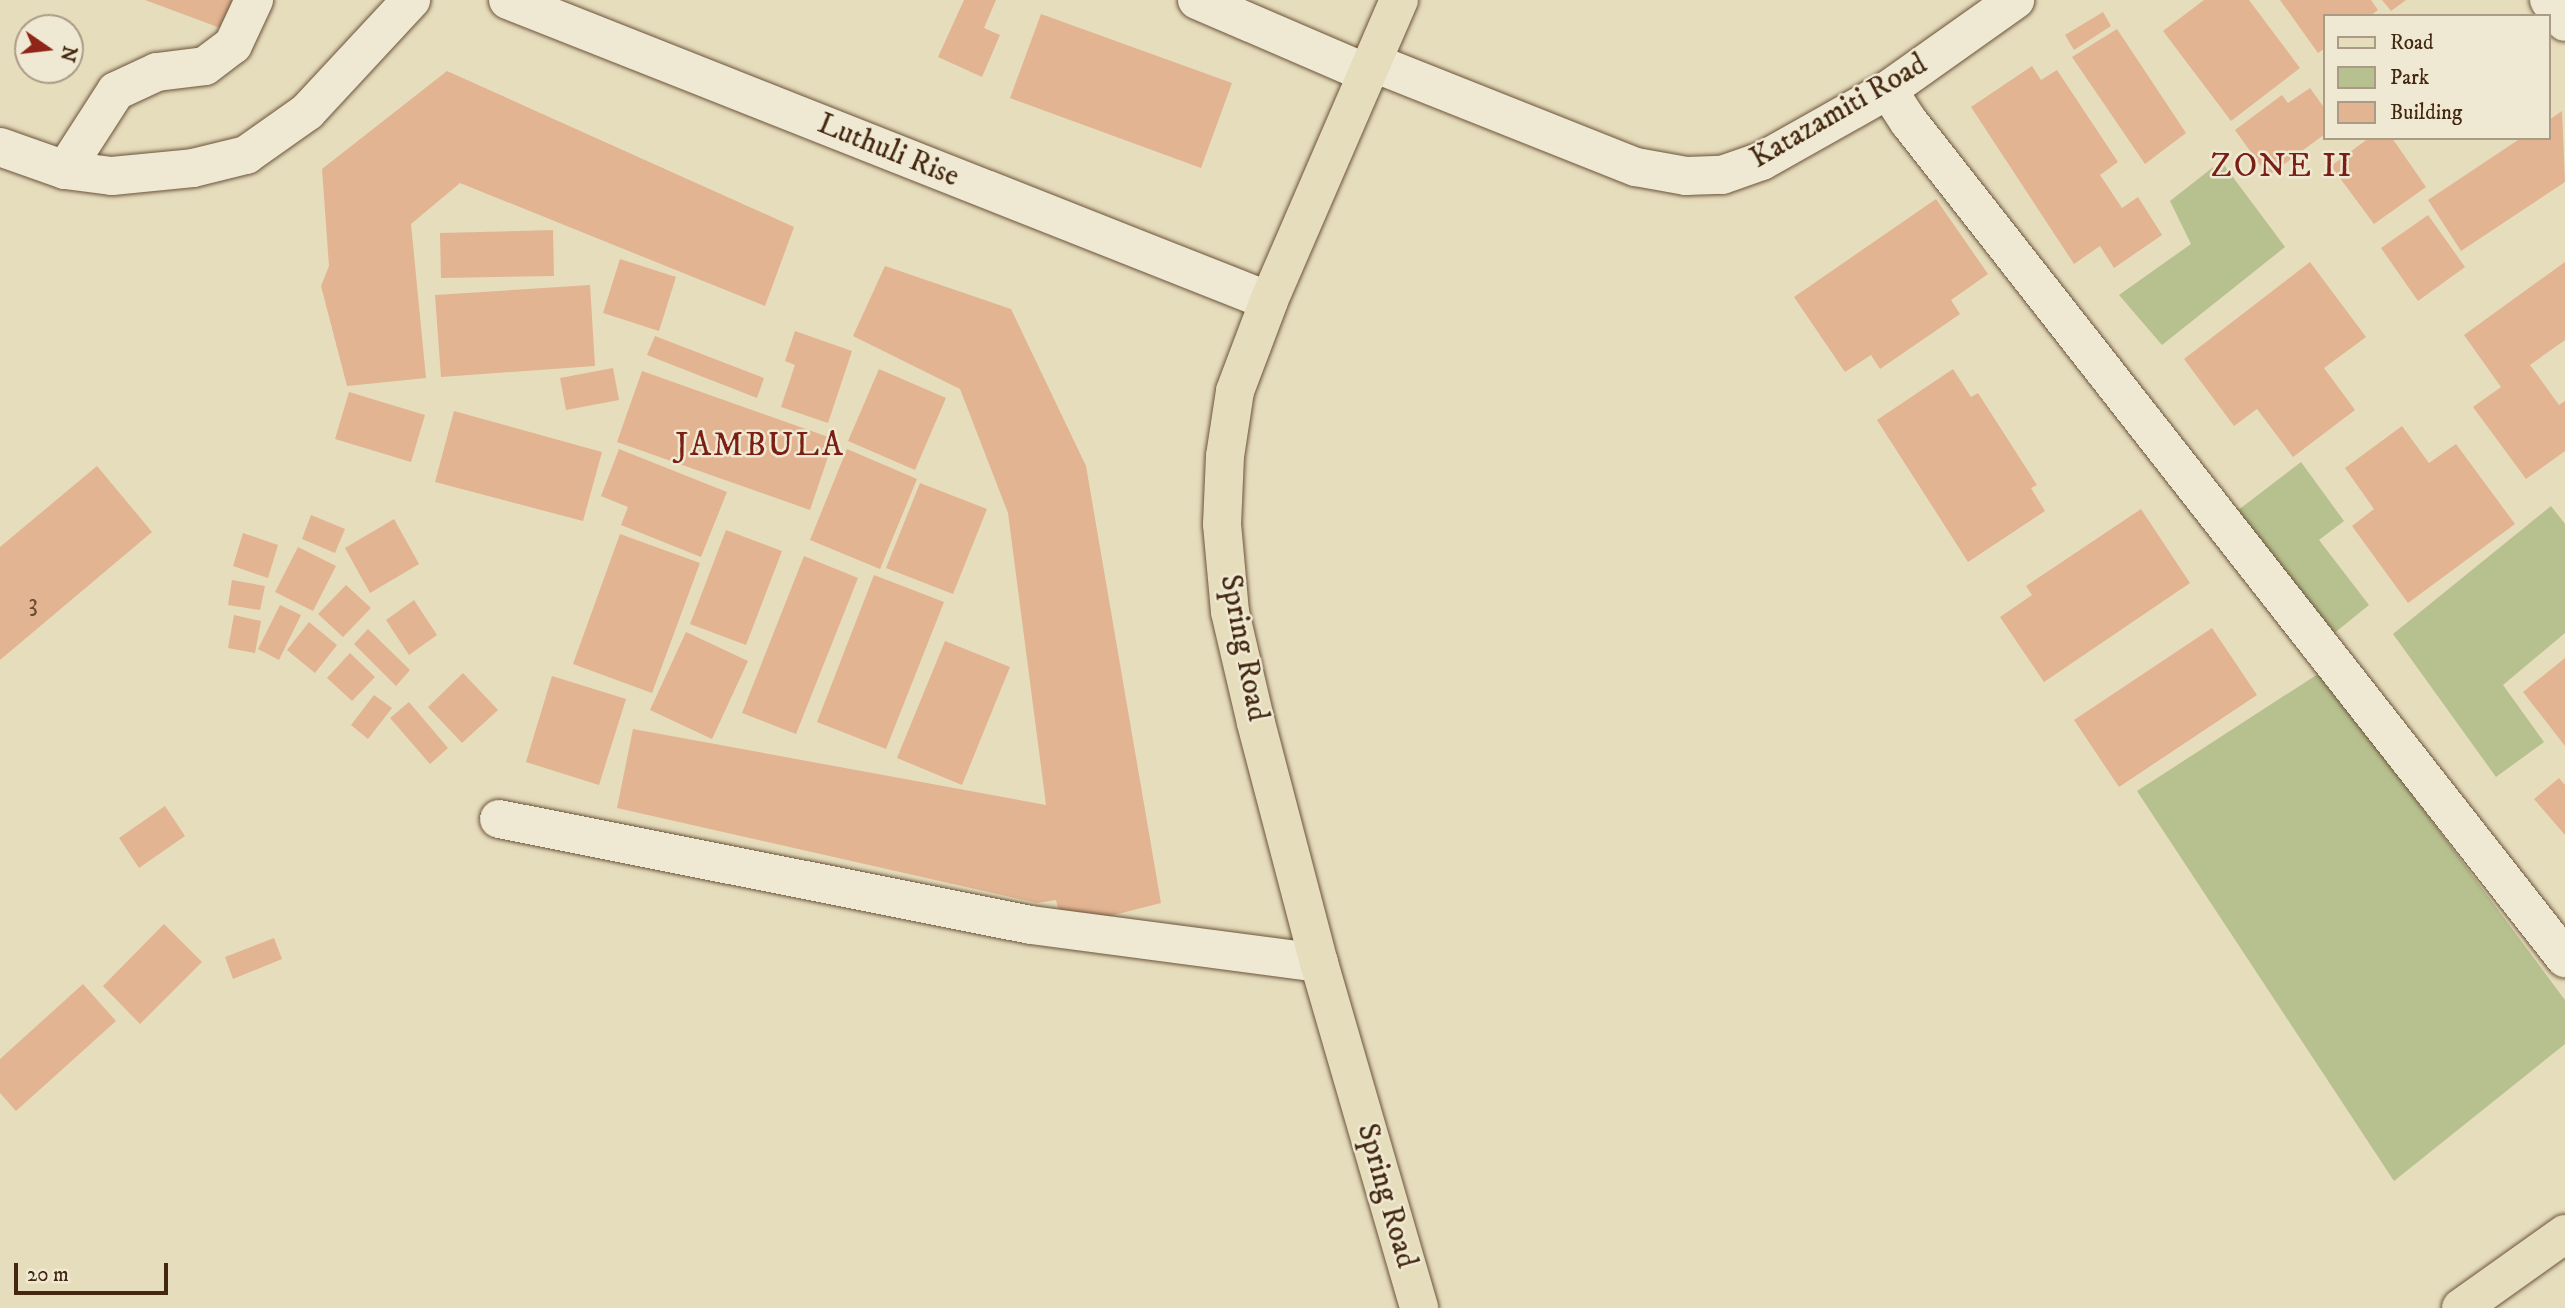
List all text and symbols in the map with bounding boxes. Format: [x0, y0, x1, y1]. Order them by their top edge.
north arrow [14, 14, 84, 84]
legend [2324, 14, 2551, 140]
text: Road [2390, 30, 2434, 56]
text: N [55, 43, 81, 64]
street label: Katazamiti Road [1744, 47, 1934, 177]
text: Park [2390, 65, 2429, 91]
text: Building [2390, 100, 2462, 126]
street label: Luthuli Rise [812, 106, 964, 196]
district label: ZONE II [2211, 147, 2353, 187]
district label: JAMBULA [676, 426, 844, 466]
street label: Spring Road [1211, 572, 1275, 724]
house number: 3 [28, 588, 38, 620]
street label: Spring Road [1348, 1120, 1424, 1272]
scale bar [18, 1248, 172, 1292]
text: 20 m [27, 1262, 69, 1288]

